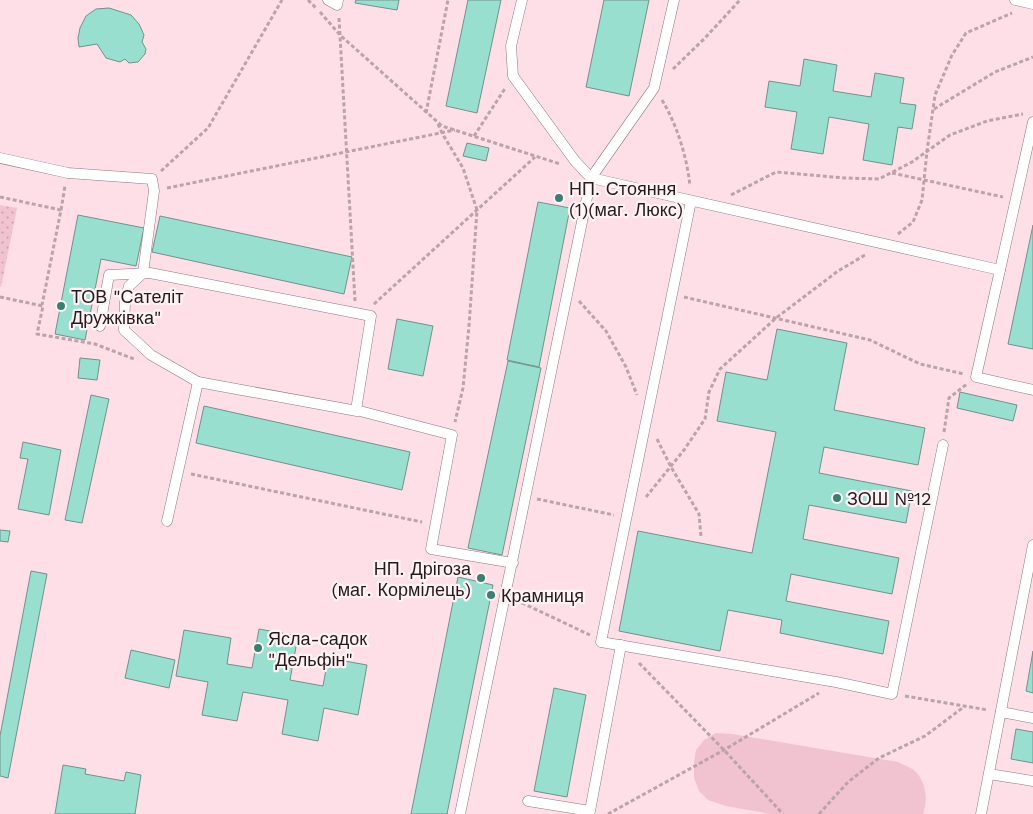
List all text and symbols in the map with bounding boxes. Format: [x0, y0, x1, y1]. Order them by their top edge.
place label: НП. Стояння (1)(маг. Люкс) [569, 178, 683, 220]
marker: НП. Стояння (1)(маг. Люкс) [553, 192, 565, 204]
place label: ТОВ "Сателіт Дружківка" [71, 286, 184, 328]
marker: ТОВ "Сателіт Дружківка" [55, 300, 67, 312]
place label: ЗОШ №12 [847, 488, 932, 509]
marker: ЗОШ №12 [831, 492, 843, 504]
place label: НП. Дрігоза (маг. Кормілець) [331, 558, 472, 600]
marker: НП. Дрігоза (маг. Кормілець) [475, 572, 487, 584]
place label: Крамниця [501, 585, 584, 606]
marker: Крамниця [485, 589, 497, 601]
place label: Ясла-садок "Дельфін" [268, 628, 367, 670]
marker: Ясла-садок "Дельфін" [252, 642, 264, 654]

